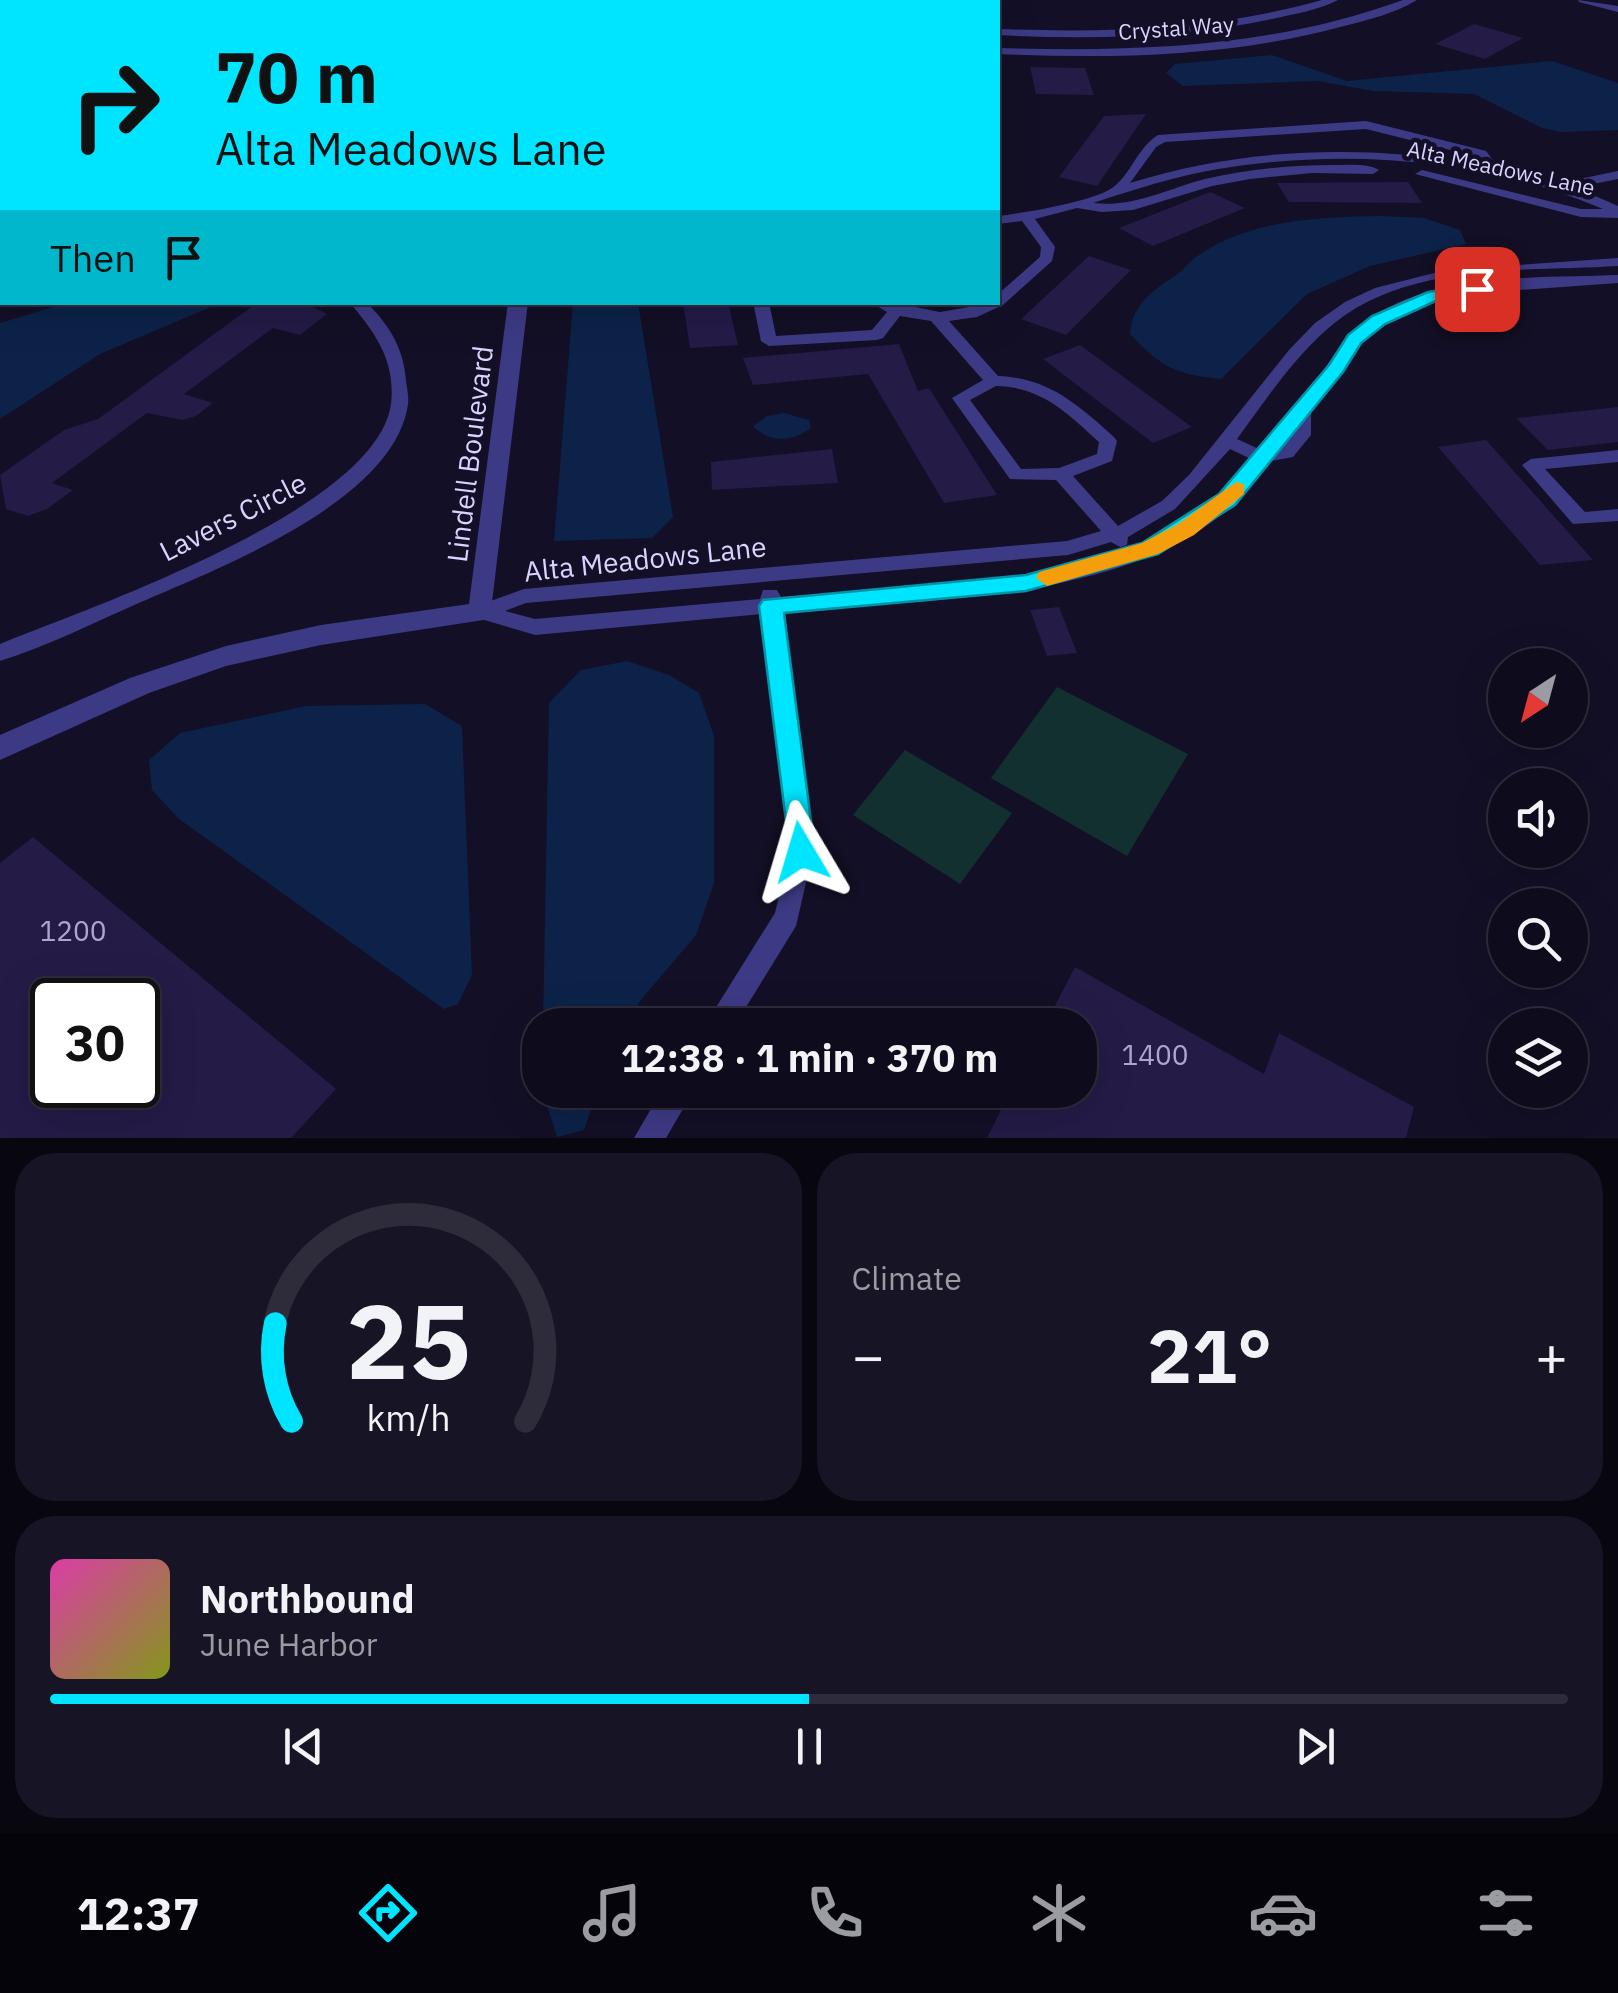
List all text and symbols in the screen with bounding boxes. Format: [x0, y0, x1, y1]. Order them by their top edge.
street label: Crystal Way [1117, 9, 1235, 46]
text: 70 m [215, 31, 378, 122]
icon: right [50, 40, 180, 170]
text: Alta Meadows Lane [215, 119, 606, 177]
street label: Alta Meadows Lane [1404, 133, 1598, 202]
icon: arrive [156, 230, 211, 285]
text: Then [50, 233, 136, 282]
pin [1435, 247, 1520, 332]
icon: arrive [1450, 262, 1505, 317]
street label: Lindell Boulevard [438, 344, 501, 564]
street label: Lavers Circle [153, 464, 312, 569]
street label: Alta Meadows Lane [522, 527, 768, 590]
north arrow [1488, 648, 1588, 748]
map controls [1488, 648, 1588, 1108]
button: sound [1488, 768, 1588, 868]
position arrow [749, 800, 853, 904]
button: search [1488, 888, 1588, 988]
house number: 1200 [39, 912, 107, 949]
speed limit sign: 30 [30, 978, 160, 1108]
button: layers [1488, 1008, 1588, 1108]
text: 12:38 · 1 min · 370 m [621, 1033, 998, 1082]
house number: 1400 [1121, 1036, 1189, 1073]
text: Climate [852, 1257, 962, 1299]
text: 25 [346, 1272, 471, 1408]
text: 21° [1147, 1306, 1272, 1404]
text: − [852, 1320, 885, 1391]
text: + [1535, 1320, 1568, 1391]
text: km/h [366, 1394, 450, 1441]
text: Northbound [200, 1574, 415, 1623]
text: June Harbor [200, 1623, 377, 1665]
icon: previous [276, 1719, 331, 1774]
icon: pause [782, 1719, 837, 1774]
icon: next [1288, 1719, 1343, 1774]
icon: directions [353, 1878, 423, 1948]
icon: music [577, 1878, 647, 1948]
icon: phone [800, 1878, 870, 1948]
icon: climate [1024, 1878, 1094, 1948]
icon: car [1248, 1878, 1318, 1948]
icon: filters [1471, 1878, 1541, 1948]
text: 12:37 [77, 1884, 200, 1942]

